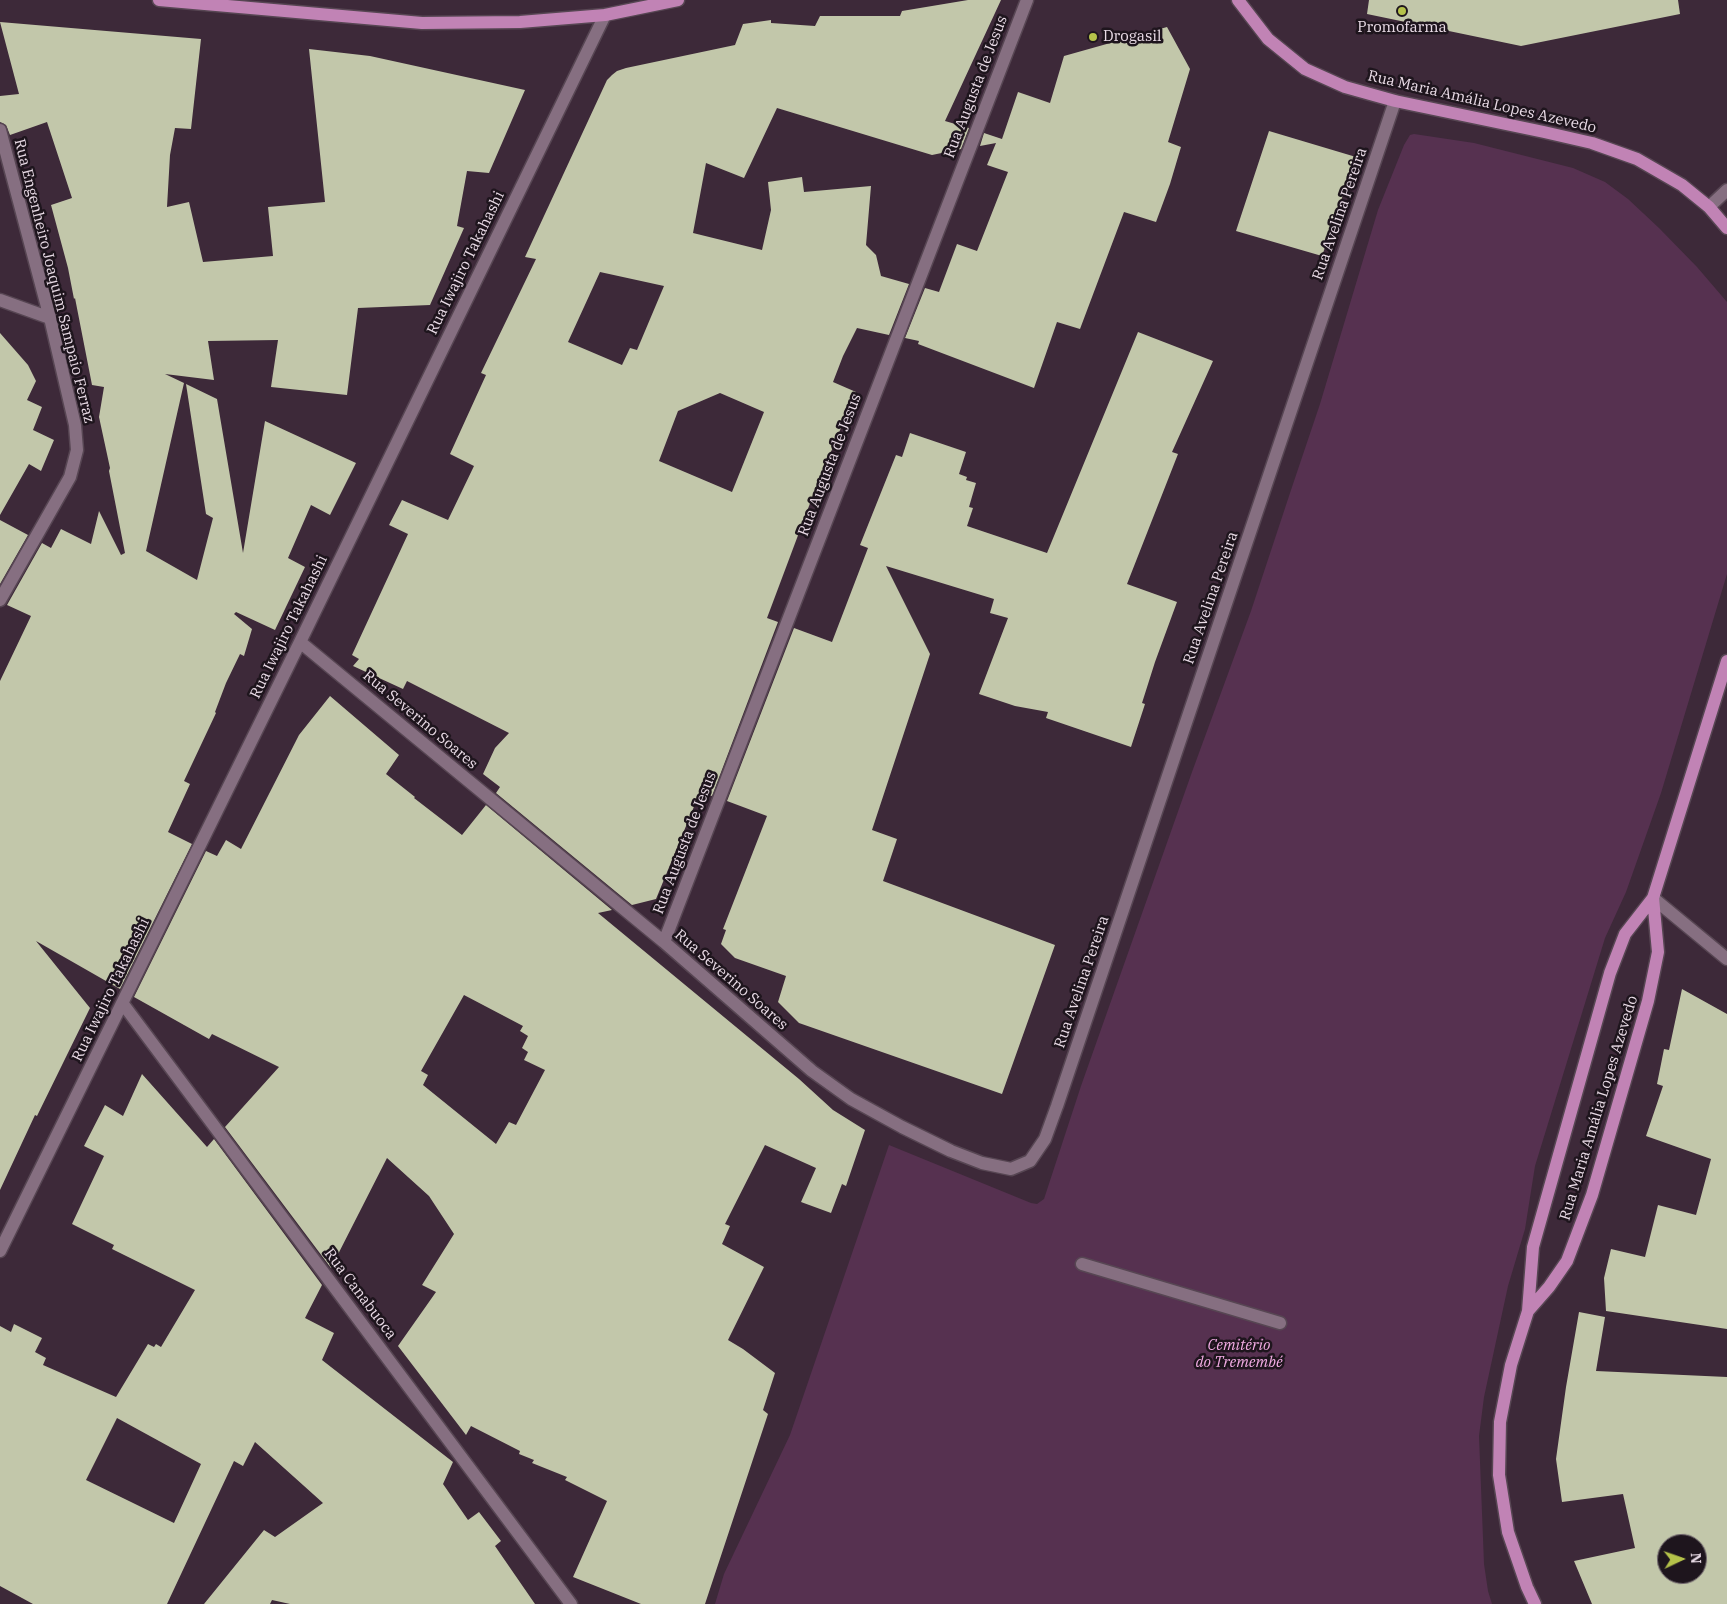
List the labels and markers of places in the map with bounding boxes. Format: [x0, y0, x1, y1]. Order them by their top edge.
marker: Promofarma [1396, 5, 1408, 17]
place label: Promofarma [1357, 19, 1447, 37]
place label: Drogasil [1103, 28, 1162, 46]
marker: Drogasil [1087, 31, 1099, 43]

